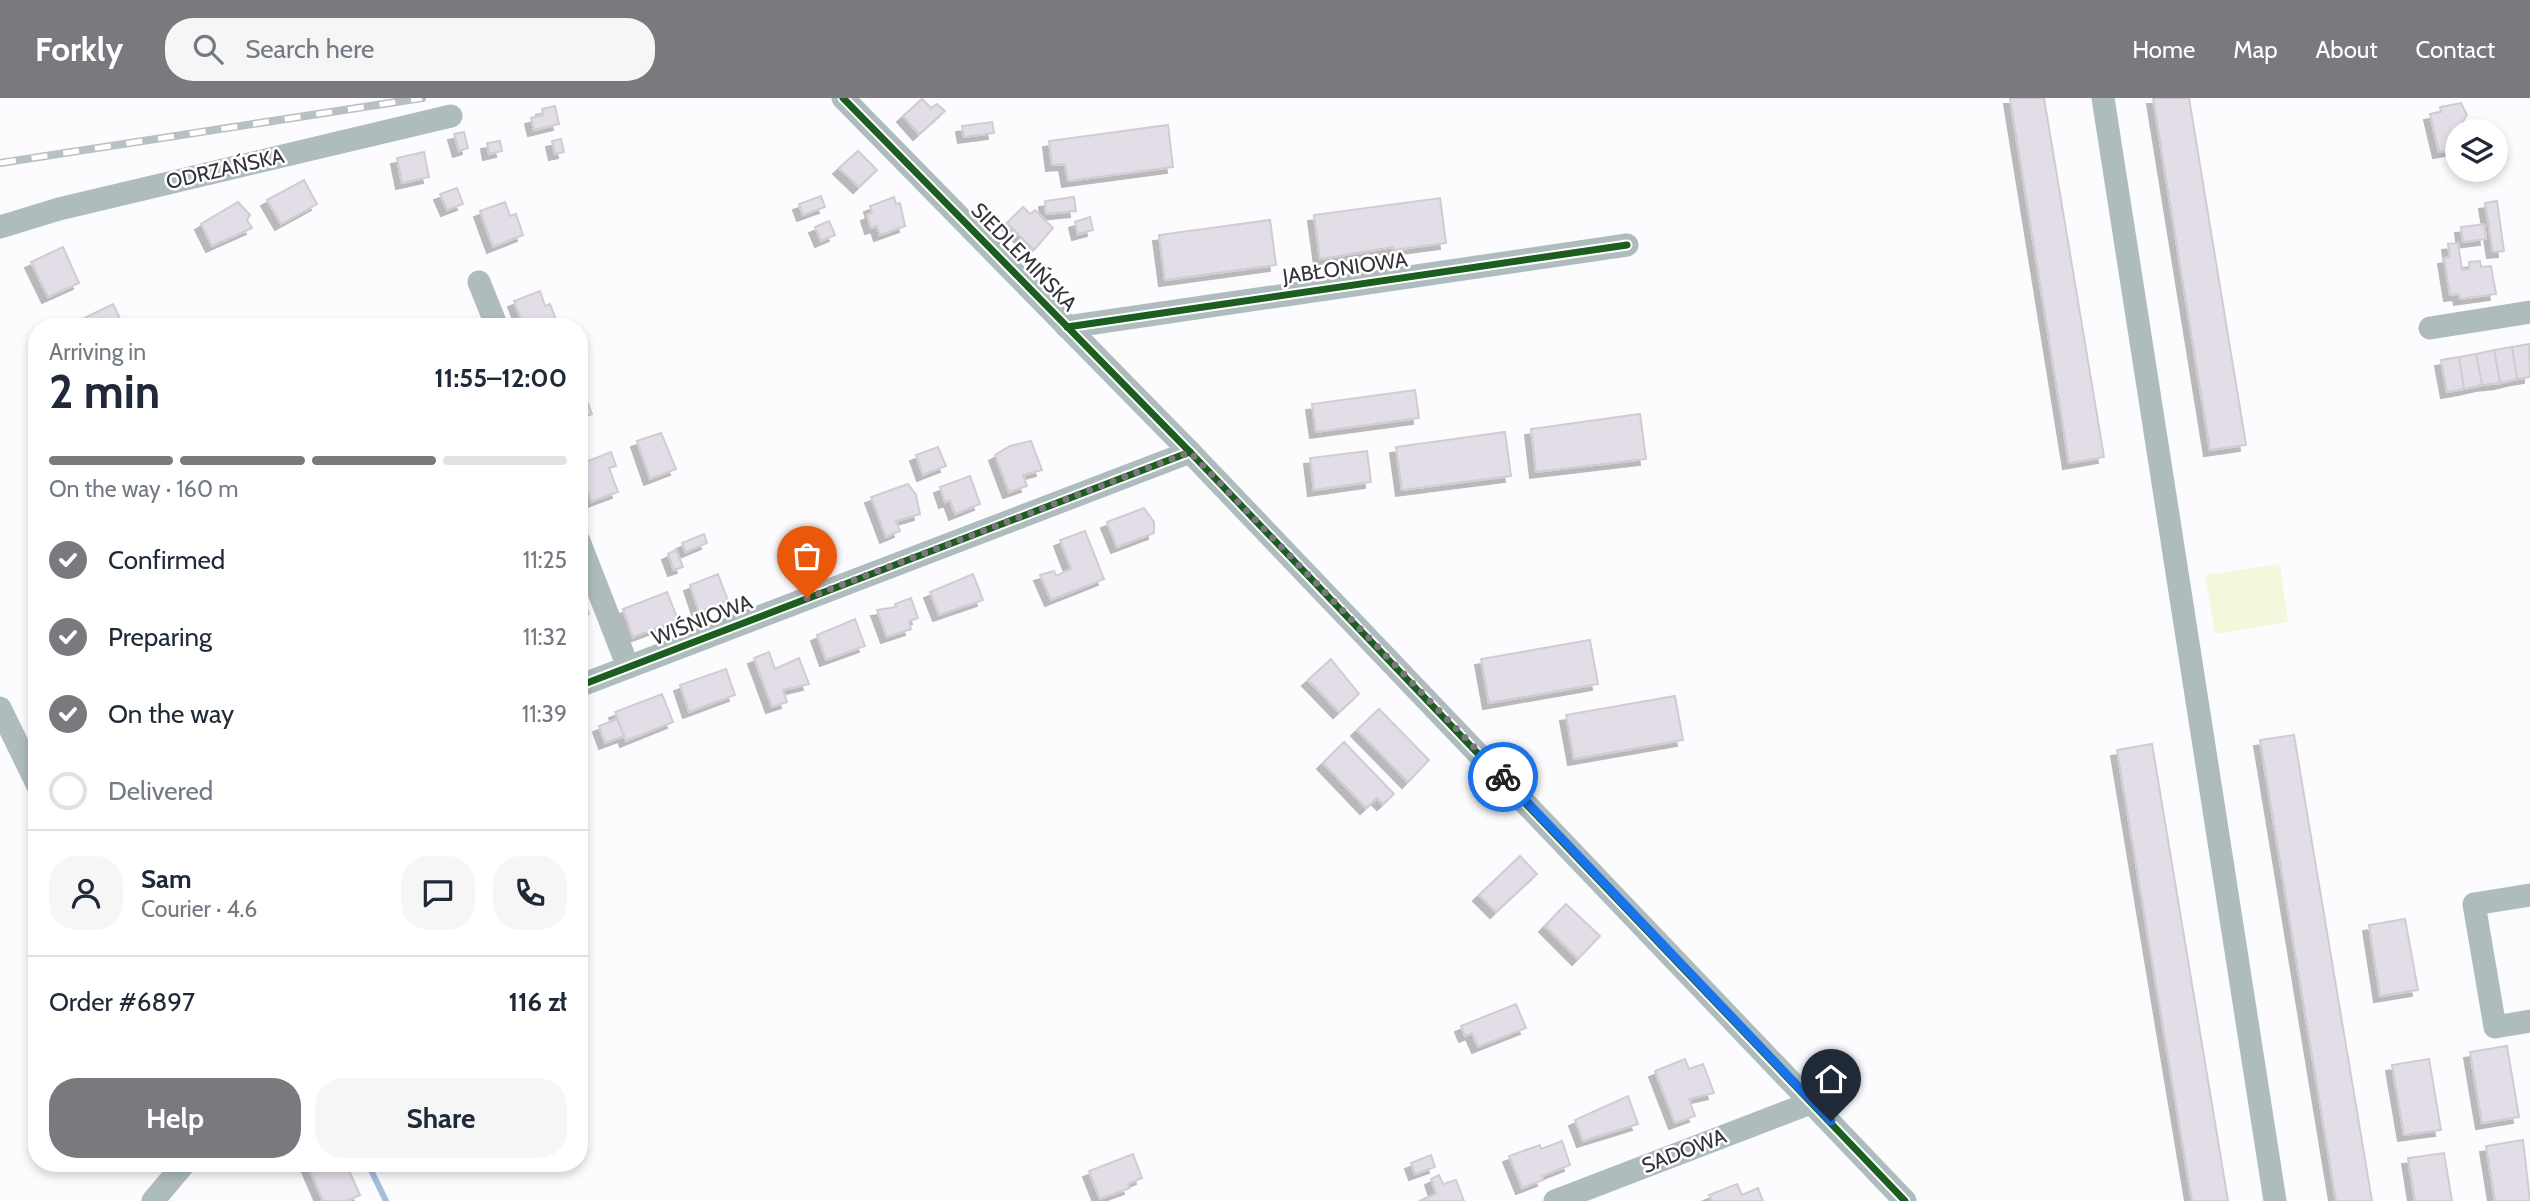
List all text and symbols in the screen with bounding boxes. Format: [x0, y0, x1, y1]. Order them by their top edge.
search box [165, 18, 655, 81]
text: Forkly [35, 29, 123, 69]
icon: search [189, 30, 227, 68]
text: Search here [245, 33, 374, 65]
text: Home [2132, 35, 2195, 64]
text: Map [2233, 35, 2278, 64]
text: About [2316, 35, 2378, 64]
text: Contact [2416, 35, 2495, 64]
map controls [2445, 119, 2508, 182]
button: layers [2445, 119, 2508, 182]
street label: ODRZAŃSKA [163, 143, 286, 194]
street label: SIEDLEMIŃSKA [966, 197, 1082, 316]
street label: JABŁONIOWA [1280, 246, 1409, 289]
text: Arriving in [49, 338, 146, 366]
text: 11:55–12:00 [434, 362, 567, 394]
text: 2 min [49, 364, 160, 420]
text: On the way · 160 m [49, 475, 238, 503]
pin [777, 526, 837, 598]
icon: bag [788, 537, 826, 575]
icon: check [49, 541, 87, 579]
text: Confirmed [108, 544, 225, 576]
text: 11:25 [523, 546, 567, 574]
street label: WIŚNIOWA [648, 589, 756, 650]
icon: check [49, 618, 87, 656]
text: Preparing [108, 621, 212, 653]
text: 11:32 [523, 623, 567, 651]
icon: check [49, 695, 87, 733]
text: On the way [108, 698, 234, 730]
text: 11:39 [522, 700, 567, 728]
courier [1468, 742, 1538, 812]
icon: bike [1484, 758, 1522, 796]
text: Delivered [108, 775, 213, 807]
button: person [49, 856, 123, 930]
button: chat [401, 856, 475, 930]
button: phone [493, 856, 567, 930]
text: Sam [141, 863, 192, 895]
text: Courier · 4.6 [141, 895, 257, 923]
text: Order #6897 [49, 986, 195, 1018]
text: 116 zł [508, 986, 567, 1018]
pin [1801, 1049, 1861, 1121]
icon: home [1812, 1060, 1850, 1098]
button: Help [49, 1078, 301, 1158]
button: Share [315, 1078, 567, 1158]
street label: SADOWA [1638, 1123, 1730, 1178]

